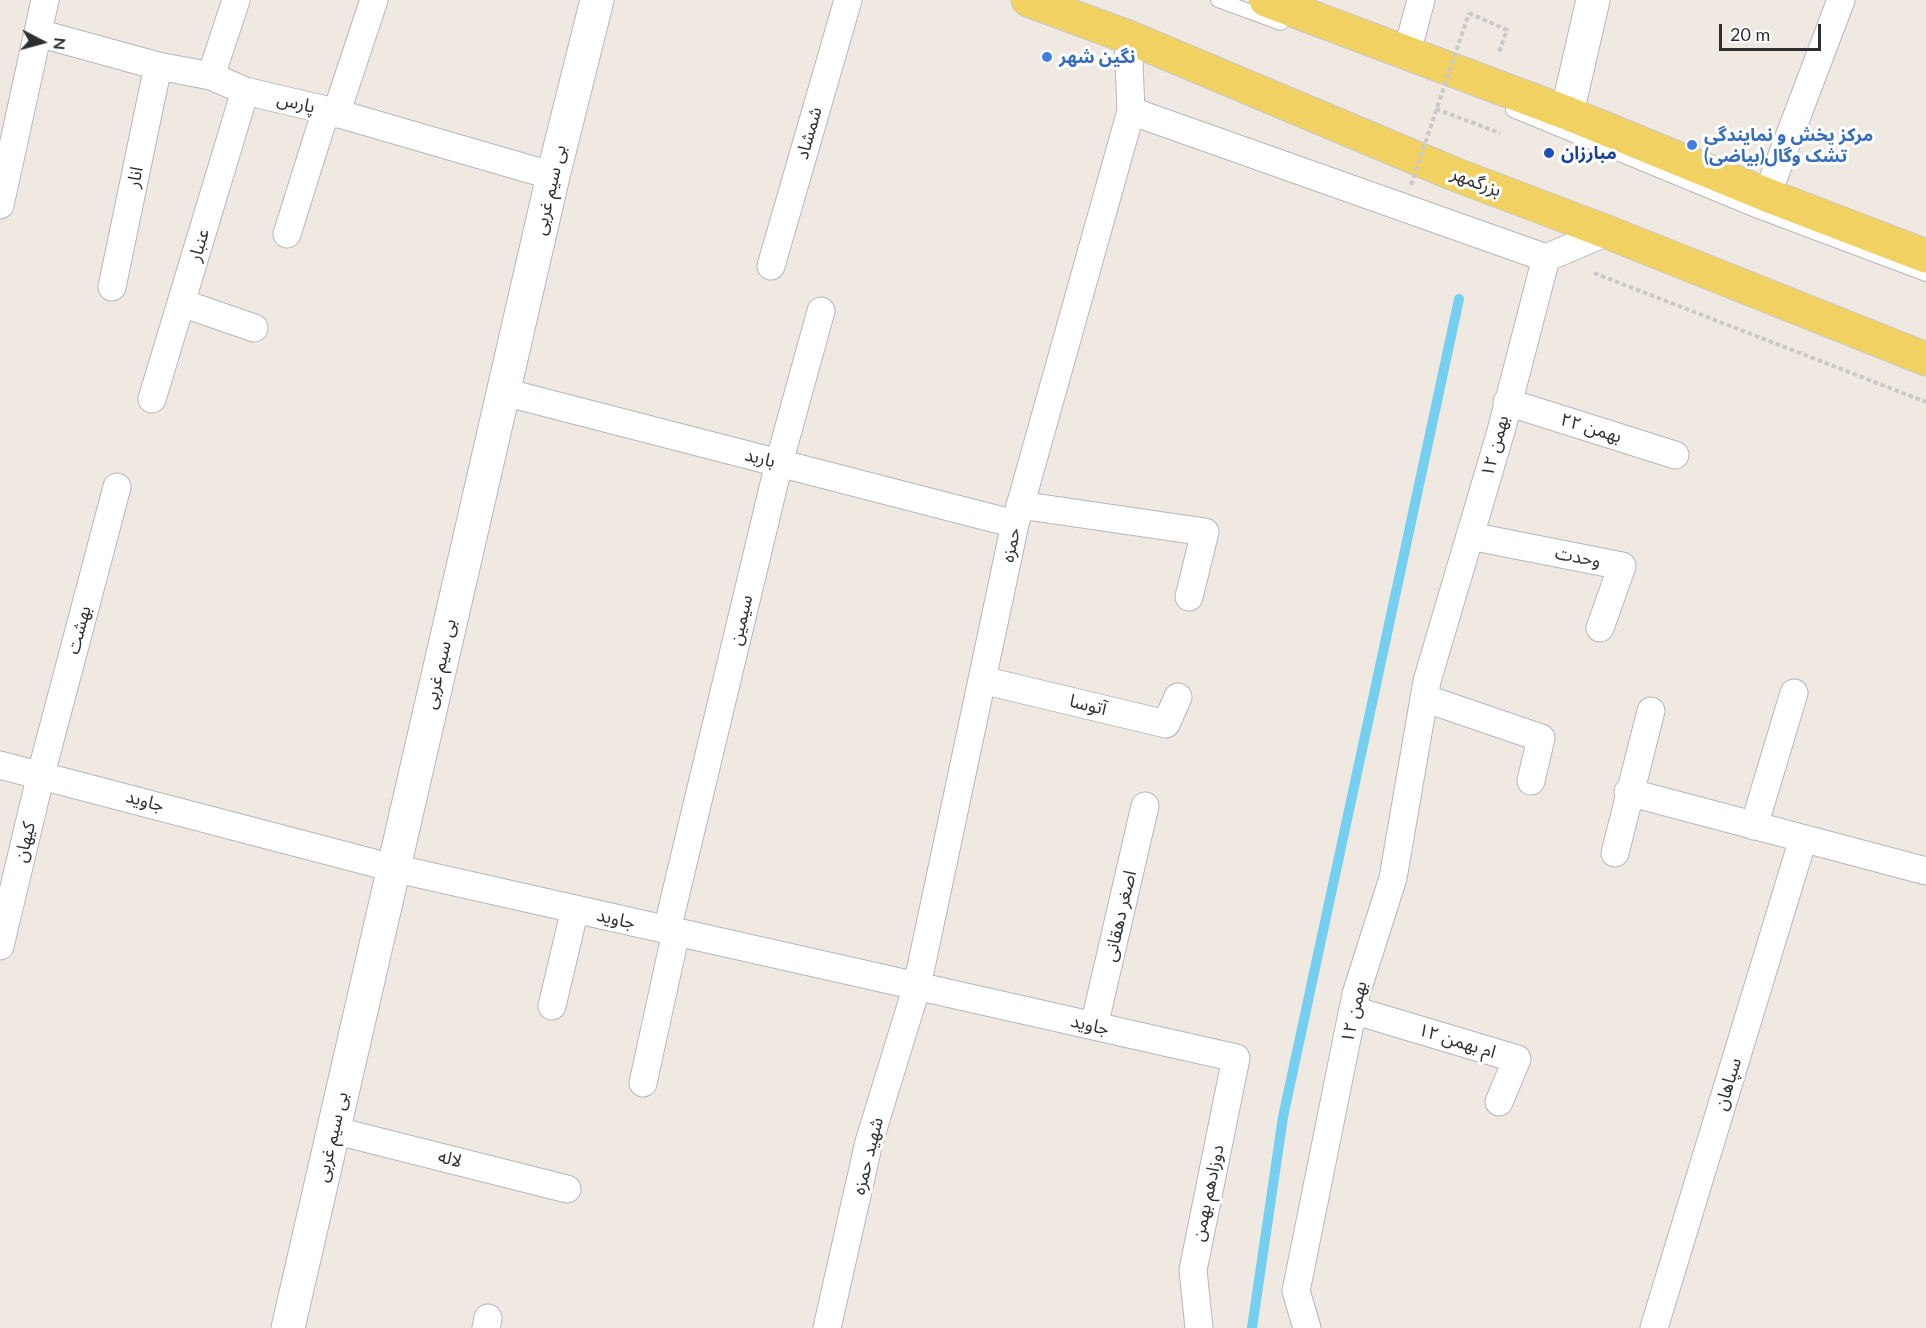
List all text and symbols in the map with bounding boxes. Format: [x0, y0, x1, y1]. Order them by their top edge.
north arrow [12, 12, 72, 72]
scale bar [1722, 12, 1824, 50]
text: 20 m [1730, 23, 1770, 45]
text: N [50, 37, 70, 51]
place label: نگین شهر [1059, 46, 1136, 68]
marker: نگین شهر [1040, 50, 1054, 64]
street label: پارس [275, 88, 317, 118]
street label: شمشاد [791, 104, 827, 162]
place label: مرکز پخش و نمایندگی تشک وگال(بیاضی) [1704, 124, 1873, 166]
marker: مرکز پخش و نمایندگی تشک وگال(بیاضی) [1685, 138, 1699, 152]
place label: مبارزان [1561, 142, 1617, 164]
street label: بی سیم غربی [529, 143, 571, 237]
marker: مبارزان [1542, 146, 1556, 160]
street label: بزرگمهر [1448, 163, 1504, 201]
street label: انار [122, 164, 148, 190]
street label: عنبار [184, 226, 214, 264]
street label: ۲۲ بهمن [1558, 409, 1624, 447]
street label: ۱۲ بهمن [1476, 413, 1514, 479]
street label: باربد [743, 444, 777, 472]
street label: حمزه [997, 526, 1025, 564]
street label: وحدت [1553, 542, 1603, 572]
street label: سیمین [725, 593, 757, 647]
street label: بهشت [62, 604, 96, 656]
street label: بی سیم غربی [419, 617, 461, 711]
street label: آتوسا [1067, 690, 1109, 720]
street label: جاوید [123, 786, 167, 816]
street label: کیهان [10, 820, 40, 864]
street label: اصغر دهقانی [1099, 868, 1141, 964]
street label: جاوید [595, 904, 637, 934]
street label: ۱۲ بهمن [1336, 979, 1372, 1045]
street label: جاوید [1069, 1010, 1111, 1040]
street label: ۱۲ ام بهمن [1415, 1019, 1499, 1063]
street label: سپاهان [1710, 1055, 1746, 1113]
street label: بی سیم غربی [311, 1090, 353, 1184]
street label: شهید حمزه [848, 1115, 888, 1197]
street label: دوزادهم بهمن [1187, 1143, 1229, 1243]
street label: لاله [436, 1146, 464, 1172]

